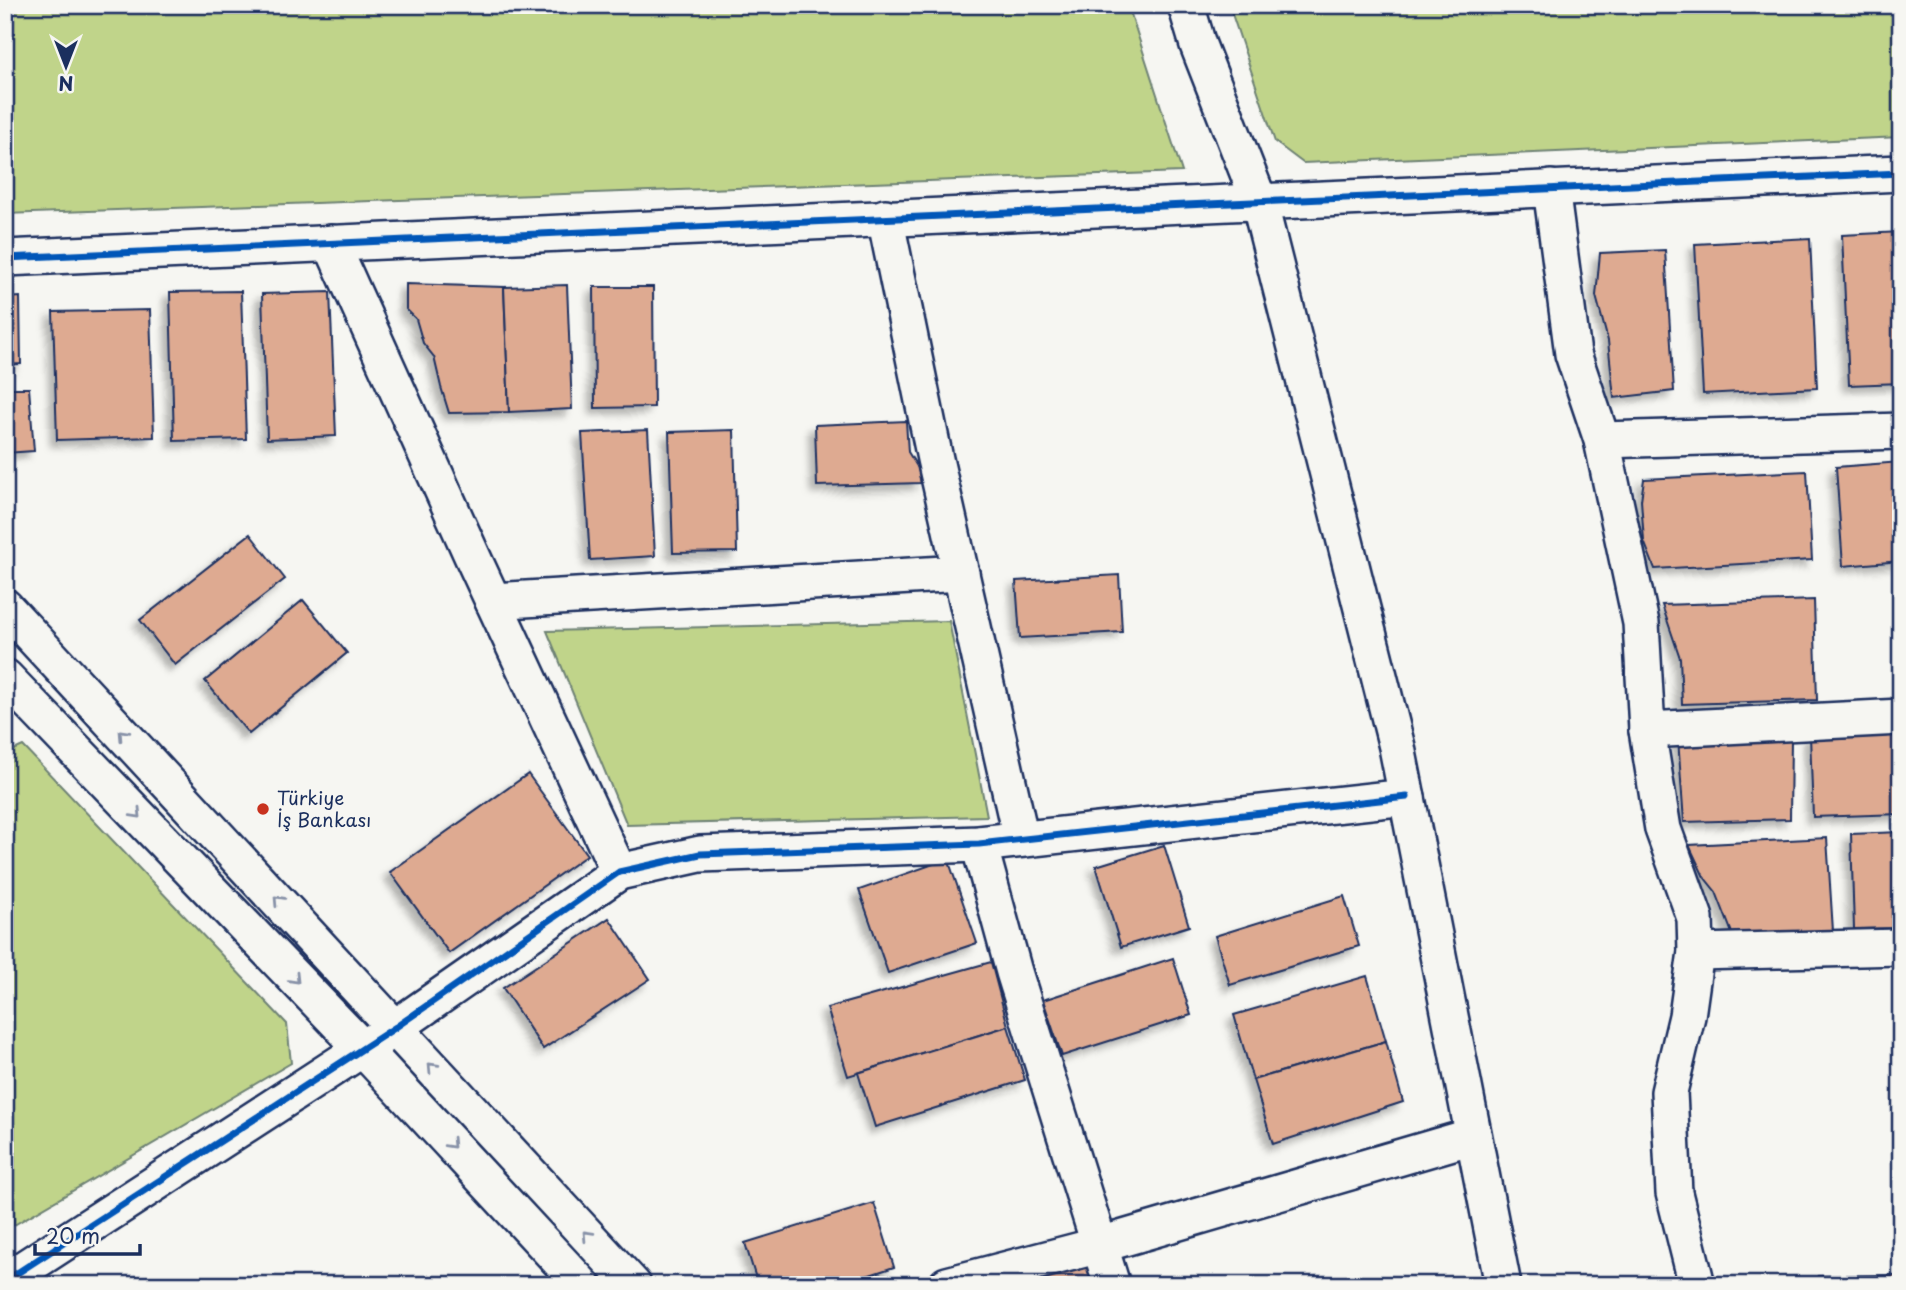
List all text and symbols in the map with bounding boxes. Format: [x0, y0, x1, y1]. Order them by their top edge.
north arrow [32, 32, 102, 102]
text: N [58, 70, 74, 98]
one-way arrow [119, 729, 131, 742]
place label: Türkiye İş Bankası [277, 783, 371, 833]
marker: Türkiye İş Bankası [255, 801, 271, 817]
one-way arrow [129, 806, 142, 819]
one-way arrow [274, 895, 286, 908]
one-way arrow [286, 970, 299, 983]
one-way arrow [428, 1062, 441, 1075]
one-way arrow [443, 1136, 455, 1149]
scale bar [35, 1213, 140, 1257]
text: 20 m [46, 1219, 100, 1251]
one-way arrow [582, 1230, 595, 1243]

